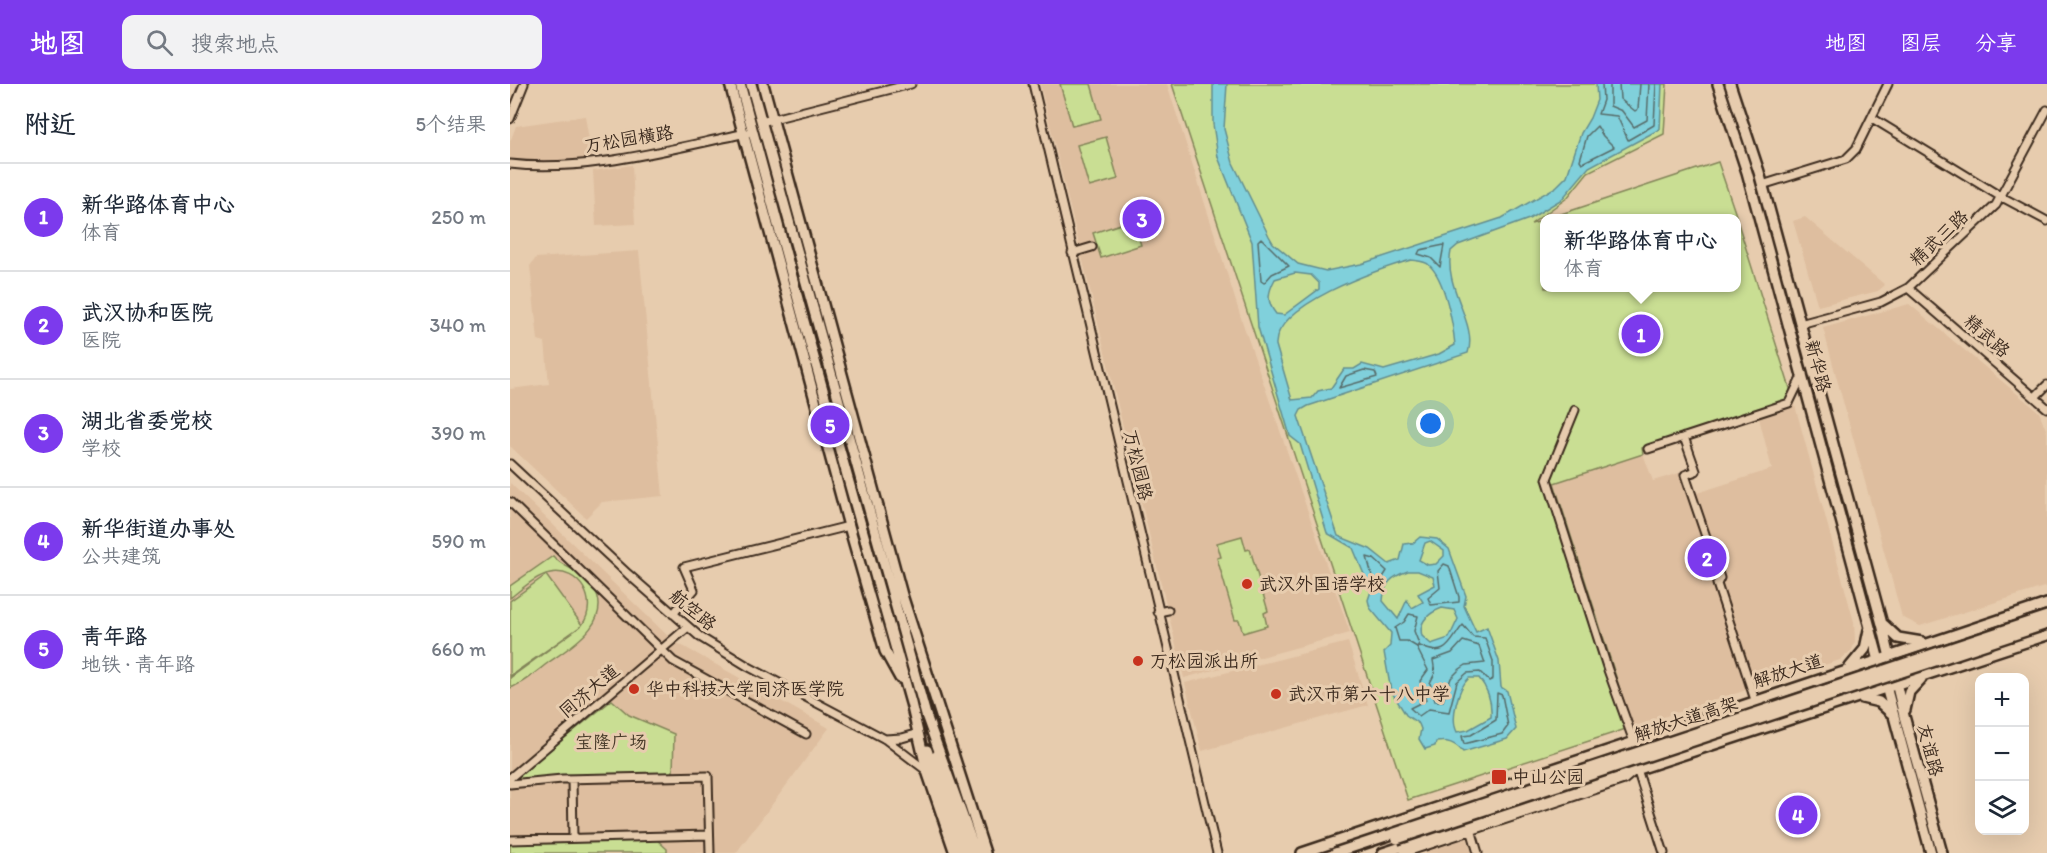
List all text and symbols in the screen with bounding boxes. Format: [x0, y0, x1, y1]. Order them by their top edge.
search box [122, 15, 542, 69]
text: 地图 [30, 26, 86, 60]
icon: search [143, 26, 176, 59]
text: 搜索地点 [191, 30, 279, 57]
text: 地图 [1825, 30, 1867, 55]
text: 图层 [1900, 30, 1942, 55]
text: 分享 [1975, 30, 2017, 55]
text: 附近 [24, 108, 76, 140]
text: 5个结果 [416, 112, 486, 136]
street label: 万松园横路 [583, 121, 675, 157]
text: 新华路体育中心 [81, 191, 235, 218]
pin: 3 [1122, 196, 1162, 242]
text: 1 [39, 205, 48, 229]
text: 250 m [431, 205, 486, 229]
street label: 精武三路 [1905, 205, 1973, 271]
popup [1540, 214, 1741, 292]
text: 体育 [81, 220, 121, 244]
text: 新华路体育中心 [1563, 227, 1718, 254]
text: 体育 [1563, 256, 1603, 280]
text: 武汉协和医院 [81, 299, 213, 326]
street label: 精武路 [1959, 310, 2015, 362]
pin: 1 [1622, 312, 1660, 356]
text: 2 [38, 313, 49, 337]
text: 340 m [429, 313, 486, 337]
text: 医院 [81, 328, 121, 352]
street label: 新华路 [1800, 337, 1836, 395]
pin: 5 [810, 402, 850, 448]
text: 湖北省委党校 [81, 407, 213, 434]
your location [1416, 409, 1445, 438]
text: 3 [38, 421, 49, 445]
text: 390 m [431, 421, 486, 445]
street label: 万松园路 [1119, 427, 1157, 503]
text: 学校 [81, 436, 121, 460]
text: 新华街道办事处 [81, 515, 235, 542]
text: 4 [37, 529, 50, 553]
text: 590 m [431, 529, 486, 553]
pin: 2 [1688, 536, 1726, 580]
text: 公共建筑 [81, 544, 161, 568]
place label: 武汉外国语学校 [1259, 573, 1385, 595]
marker: 武汉外国语学校 [1240, 577, 1254, 591]
street label: 航空路 [665, 584, 721, 636]
text: 青年路 [81, 623, 147, 650]
text: 5 [38, 637, 49, 661]
text: 660 m [431, 637, 486, 661]
street label: 解放大道 [1750, 649, 1826, 693]
place label: 万松园派出所 [1150, 650, 1258, 672]
text: 地铁 · 青年路 [81, 652, 195, 676]
marker: 万松园派出所 [1131, 654, 1145, 668]
street label: 同济大道 [554, 659, 624, 723]
map controls [1975, 673, 2029, 835]
button: + [1975, 673, 2029, 727]
place label: 华中科技大学同济医学院 [646, 678, 844, 700]
marker: 华中科技大学同济医学院 [627, 682, 641, 696]
place label: 武汉市第六十八中学 [1288, 683, 1450, 705]
marker: 武汉市第六十八中学 [1269, 687, 1283, 701]
street label: 解放大道高架 [1631, 692, 1741, 746]
street label: 友谊路 [1912, 721, 1948, 779]
button: − [1975, 727, 2029, 781]
park label: 宝隆广场 [575, 731, 647, 753]
place label: 中山公园 [1512, 766, 1584, 788]
marker: 中山公园 [1490, 768, 1508, 786]
button: layers [1975, 781, 2029, 835]
pin: 4 [1778, 792, 1818, 838]

